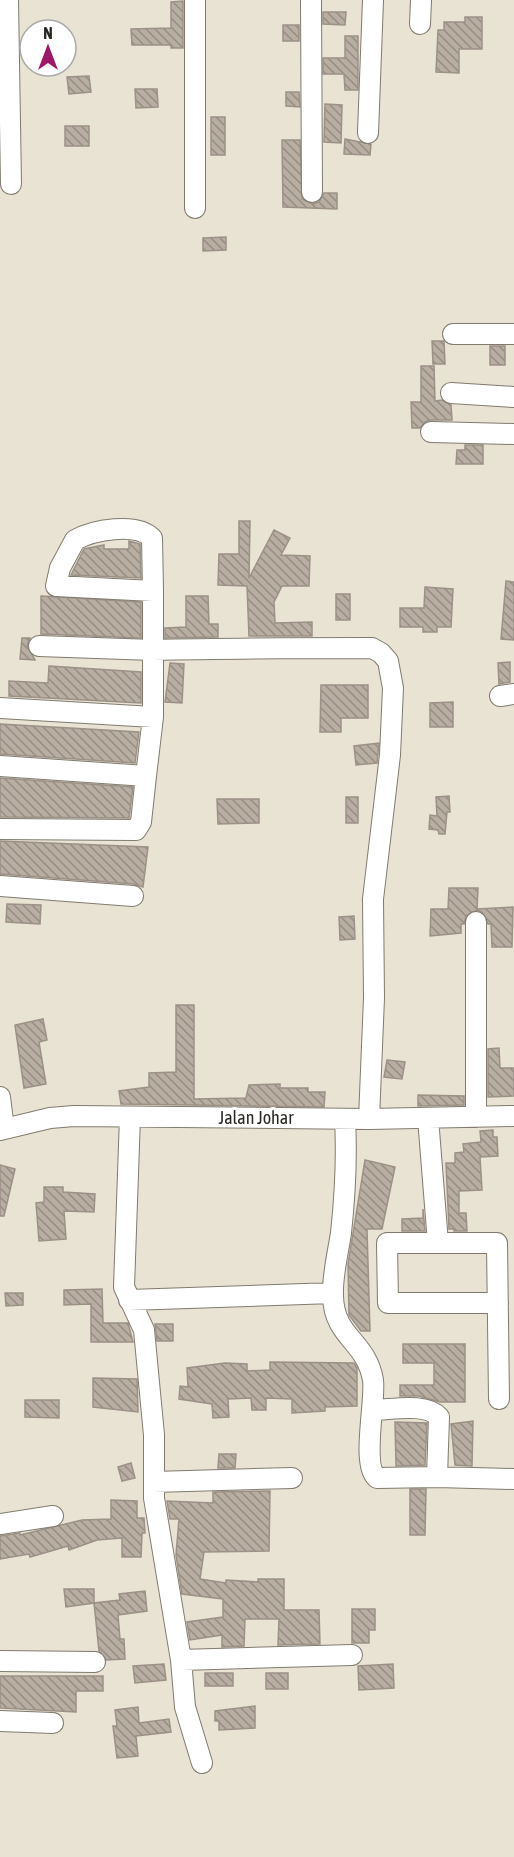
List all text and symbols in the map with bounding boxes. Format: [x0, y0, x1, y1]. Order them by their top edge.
north arrow [18, 18, 78, 78]
text: N [43, 24, 53, 42]
street label: Jalan Johar [218, 1107, 294, 1128]

